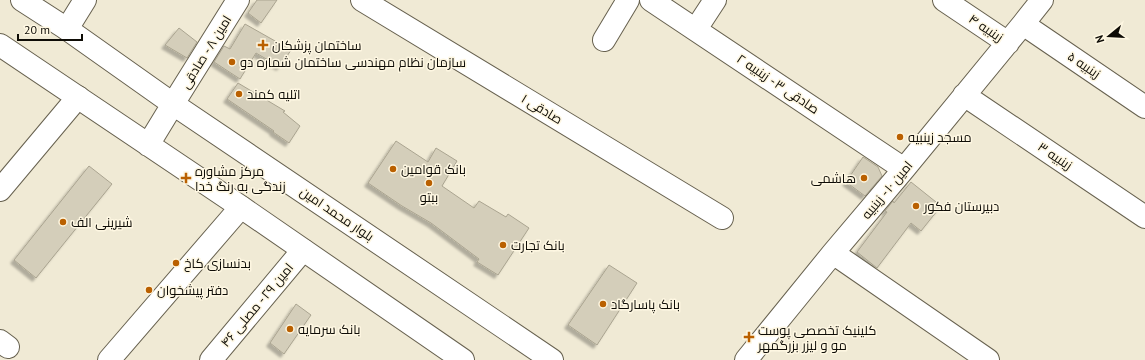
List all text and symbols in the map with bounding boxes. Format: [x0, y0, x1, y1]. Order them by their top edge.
street label: زینبیه ۴ [966, 10, 1006, 46]
street label: امین ۸ - صادقی [177, 12, 235, 92]
scale bar [18, 16, 82, 42]
north arrow [1089, 16, 1129, 56]
text: 20 m [24, 22, 50, 37]
text: N [1092, 33, 1107, 45]
place label: ساختمان پزشکان [272, 37, 362, 55]
marker: ساختمان پزشکان [257, 39, 269, 51]
street label: زینبیه ۵ [1064, 48, 1104, 82]
street label: صادقی ۳ - زینبیه ۲ [734, 50, 822, 118]
place label: سازمان نظام مهندسی ساختمان شماره دو [240, 54, 466, 72]
marker: سازمان نظام مهندسی ساختمان شماره دو [227, 57, 237, 67]
place label: اتلیه کمند [247, 86, 300, 103]
marker: اتلیه کمند [234, 89, 244, 99]
street label: صادقی ۱ [518, 90, 566, 128]
place label: مسجد زینبیه [908, 129, 972, 146]
marker: مسجد زینبیه [895, 132, 905, 142]
street label: زینبیه ۳ [1034, 138, 1076, 174]
street label: امین ۱۰ - زینبیه [858, 157, 916, 223]
place label: بانک قوامین [401, 161, 466, 178]
place label: مرکز مشاوره زندگی به رنگ خدا [195, 163, 286, 195]
marker: بانک قوامین [388, 164, 398, 174]
place label: هاشمی [811, 170, 856, 187]
marker: مرکز مشاوره زندگی به رنگ خدا [180, 172, 192, 184]
marker: هاشمی [859, 173, 869, 183]
marker: ببتو [424, 178, 434, 188]
street label: بلوار محمد امین [297, 183, 377, 245]
place label: ببتو [420, 189, 438, 206]
place label: دبیرستان فکور [923, 198, 999, 215]
marker: دبیرستان فکور [911, 201, 921, 211]
place label: شیرینی الف [71, 214, 133, 231]
marker: شیرینی الف [58, 217, 68, 227]
place label: بانک تجارت [511, 237, 565, 254]
marker: بانک تجارت [498, 240, 508, 250]
place label: بدنسازی کاخ [184, 255, 251, 272]
marker: بدنسازی کاخ [171, 258, 181, 268]
street label: امین ۲۹ - مصلی ۴۶ [217, 259, 297, 351]
place label: دفتر پیشخوان [157, 282, 228, 300]
marker: دفتر پیشخوان [144, 285, 154, 295]
place label: بانک پاسارگاد [611, 296, 680, 314]
marker: بانک پاسارگاد [598, 299, 608, 309]
place label: بانک سرمایه [298, 321, 360, 338]
place label: کلینیک تخصصی پوست مو و لیزر بزرگمهر [757, 322, 876, 354]
marker: بانک سرمایه [285, 324, 295, 334]
marker: کلینیک تخصصی پوست مو و لیزر بزرگمهر [743, 331, 755, 343]

